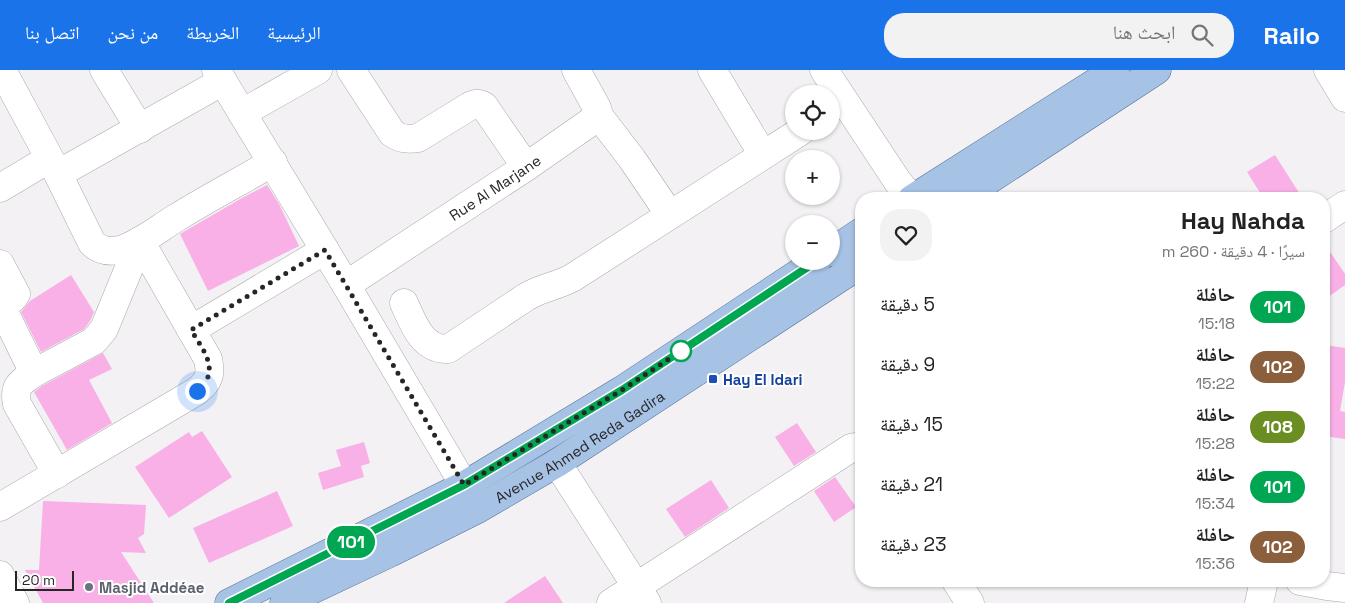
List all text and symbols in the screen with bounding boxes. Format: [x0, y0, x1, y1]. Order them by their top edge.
search box [884, 13, 1234, 58]
text: ابحث هنا [1113, 20, 1176, 45]
text: Railo [1264, 20, 1320, 51]
text: اتصل بنا [25, 21, 80, 44]
text: من نحن [108, 21, 158, 44]
text: الخريطة [186, 21, 239, 44]
text: الرئيسية [267, 21, 321, 44]
icon: search [1188, 21, 1216, 49]
map controls [785, 85, 840, 270]
button: locate [785, 85, 840, 140]
street label: Rue Al Marjane [445, 150, 544, 224]
button: + [785, 150, 840, 205]
text: Hay Nahda [1181, 205, 1305, 236]
button: heart [880, 209, 932, 261]
button: − [785, 215, 840, 270]
text: سيرًا · 4 دقيقة · 260 m [1162, 241, 1305, 262]
text: حافلة [1196, 282, 1235, 307]
text: 5 دقيقة [880, 292, 935, 317]
text: 101 [1264, 295, 1291, 318]
text: 15:18 [1198, 313, 1235, 334]
unlabelled marker [670, 340, 692, 362]
text: حافلة [1196, 342, 1235, 367]
text: 9 دقيقة [880, 352, 935, 377]
text: 102 [1262, 355, 1293, 378]
place label: Hay El Idari [723, 370, 803, 389]
marker: Hay El Idari [707, 373, 719, 385]
text: 15:22 [1195, 373, 1235, 394]
your location [185, 379, 210, 404]
street label: Avenue Ahmed Reda Gadira [491, 386, 668, 507]
text: حافلة [1196, 402, 1235, 427]
text: 15 دقيقة [880, 412, 943, 437]
text: 108 [1262, 415, 1293, 438]
text: 15:28 [1195, 433, 1235, 454]
text: حافلة [1196, 462, 1235, 487]
text: 21 دقيقة [880, 472, 943, 497]
text: 101 [1264, 475, 1291, 498]
text: 15:34 [1195, 493, 1235, 514]
text: حافلة [1196, 522, 1235, 547]
line badge: 101 [322, 526, 380, 558]
text: 101 [337, 530, 365, 553]
text: 23 دقيقة [880, 532, 946, 557]
text: 102 [1262, 535, 1293, 558]
text: 15:36 [1195, 553, 1235, 574]
scale bar [15, 568, 74, 591]
text: 20 m [22, 571, 55, 589]
place label: Masjid Addéae [99, 578, 205, 597]
marker: Masjid Addéae [83, 581, 95, 593]

